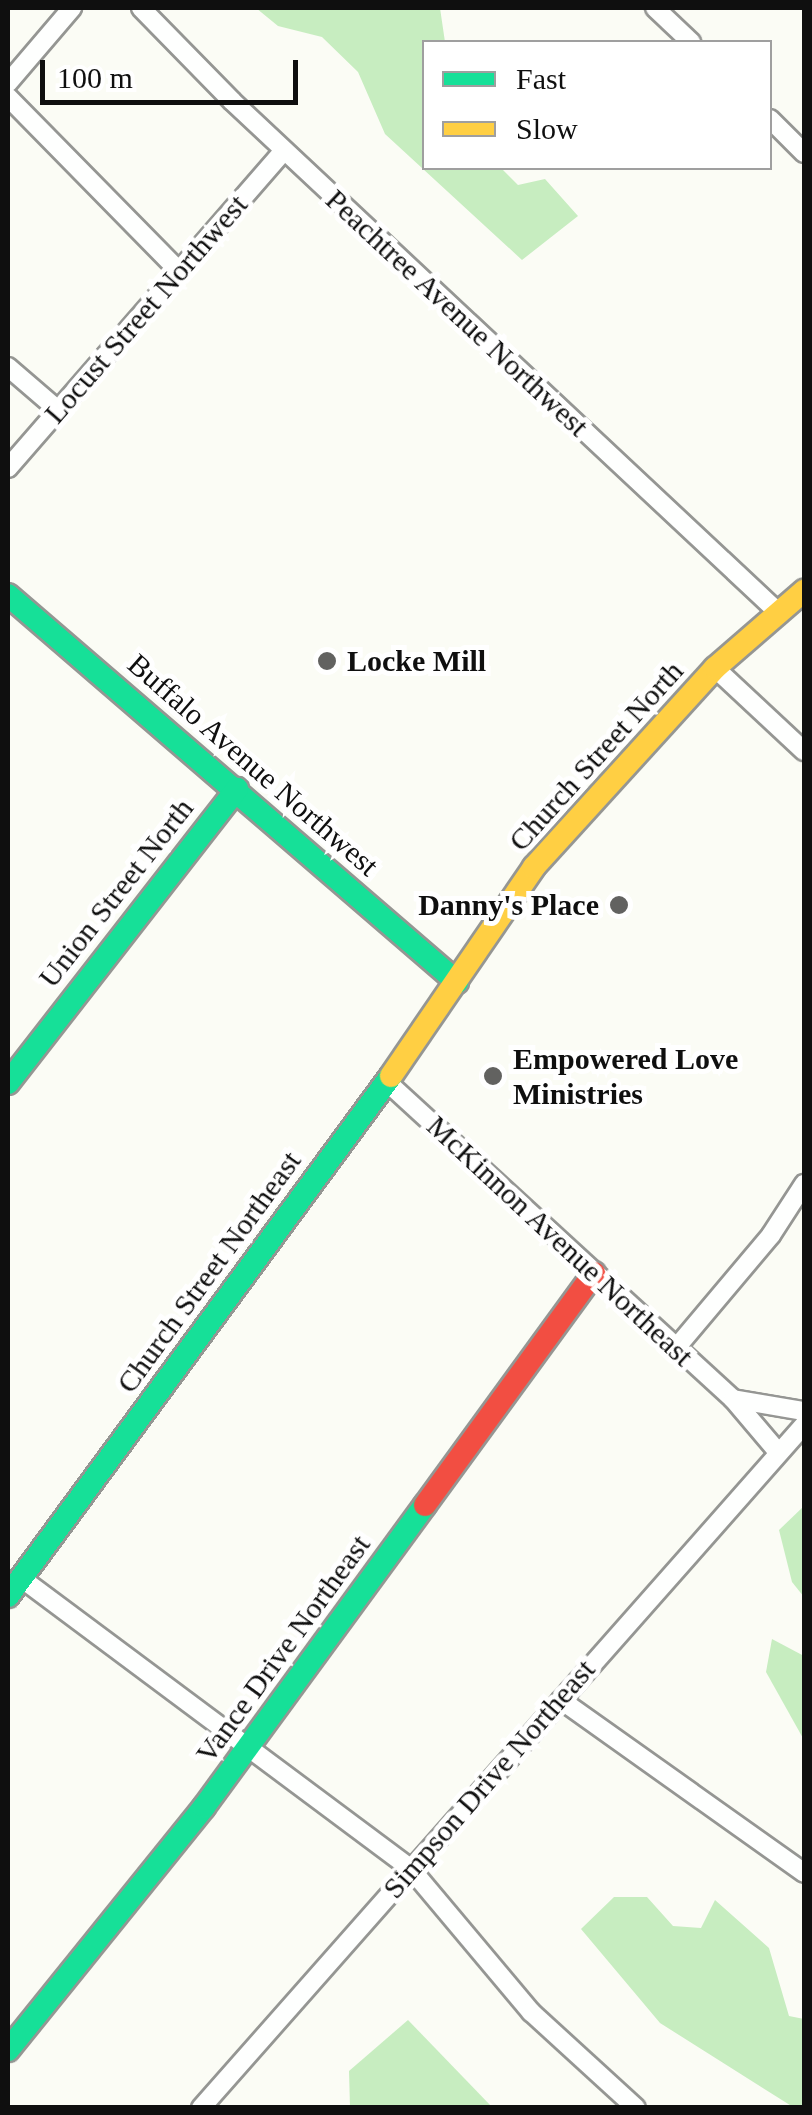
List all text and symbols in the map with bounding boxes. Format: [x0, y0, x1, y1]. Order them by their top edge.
scale bar [45, 40, 302, 102]
legend [422, 40, 772, 170]
text: 100 m [57, 61, 133, 94]
text: Fast [516, 62, 566, 95]
text: Slow [516, 112, 578, 145]
street label: Peachtree Avenue Northwest [318, 181, 596, 445]
street label: Locust Street Northwest [37, 187, 255, 431]
place label: Locke Mill [347, 643, 486, 679]
street label: Buffalo Avenue Northwest [120, 646, 386, 884]
marker: Locke Mill [316, 650, 338, 672]
street label: Church Street North [501, 654, 691, 858]
street label: Union Street North [31, 791, 201, 995]
place label: Danny's Place [418, 887, 599, 923]
marker: Danny's Place [608, 894, 630, 916]
place label: Empowered Love Ministries [513, 1041, 738, 1112]
marker: Empowered Love Ministries [482, 1065, 504, 1087]
street label: McKinnon Avenue Northeast [419, 1108, 701, 1374]
street label: Church Street Northeast [109, 1144, 309, 1400]
street label: Vance Drive Northeast [188, 1528, 378, 1770]
street label: Simpson Drive Northeast [375, 1652, 603, 1906]

